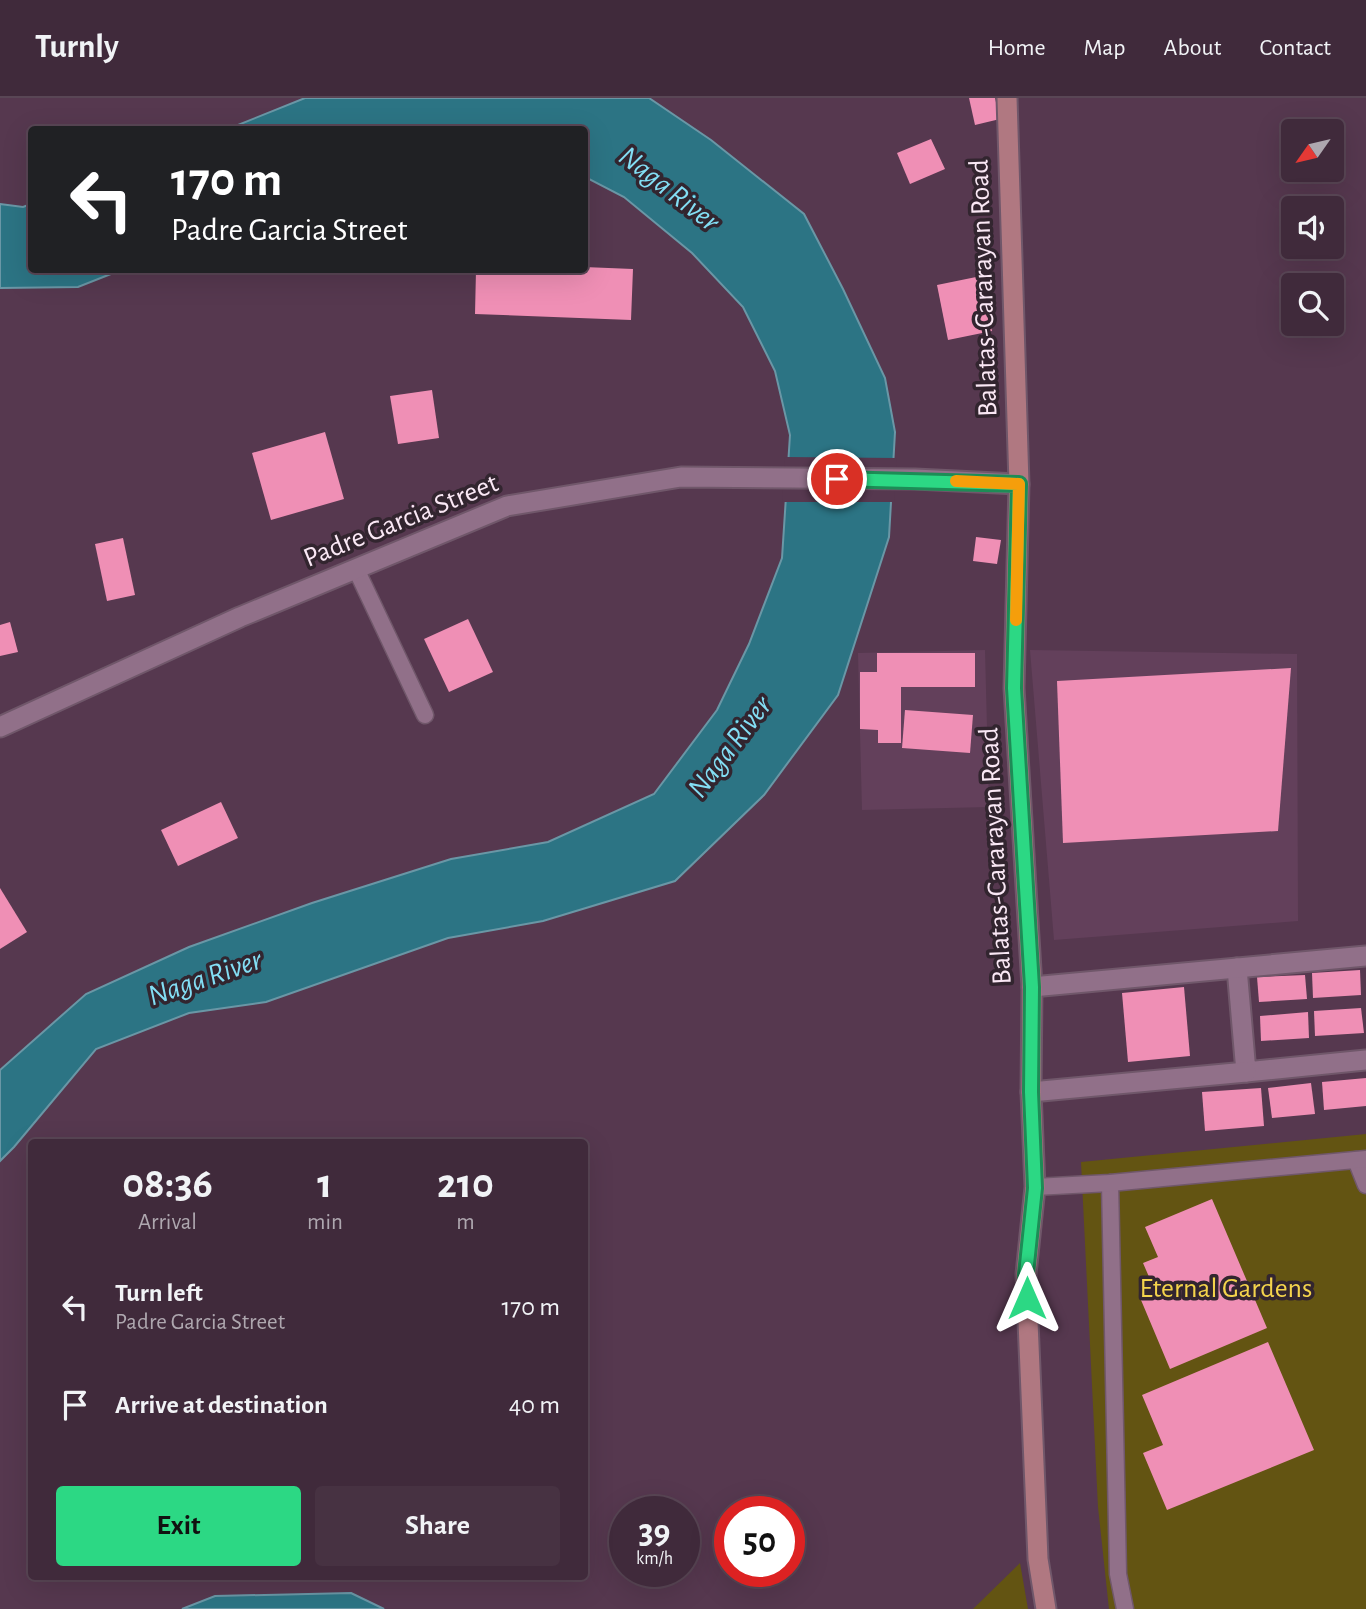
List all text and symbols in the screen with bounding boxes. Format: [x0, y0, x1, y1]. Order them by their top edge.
text: Turnly [35, 31, 119, 64]
text: Home [988, 36, 1046, 60]
text: Map [1084, 36, 1126, 60]
text: About [1164, 36, 1221, 60]
text: Contact [1259, 36, 1331, 60]
north arrow [1281, 119, 1344, 182]
map controls [1281, 119, 1344, 336]
water label: Naga River [613, 141, 726, 238]
icon: left [56, 154, 147, 245]
text: 170 m [171, 156, 282, 205]
street label: Balatas-Cararayan Road [966, 159, 1002, 417]
button: sound [1281, 196, 1344, 259]
text: Padre Garcia Street [171, 214, 408, 246]
button: search [1281, 273, 1344, 336]
pin [807, 449, 867, 509]
icon: arrive [818, 460, 856, 498]
street label: Padre Garcia Street [300, 469, 502, 573]
water label: Naga River [682, 690, 778, 803]
street label: Balatas-Cararayan Road [975, 727, 1017, 985]
water label: Naga River [144, 944, 267, 1011]
text: 08:36 [122, 1163, 213, 1205]
text: 1 [317, 1163, 332, 1205]
text: 210 [437, 1163, 494, 1205]
text: Arrival [138, 1211, 197, 1234]
text: min [307, 1211, 343, 1234]
text: m [456, 1211, 475, 1234]
position arrow [990, 1261, 1064, 1335]
park label: Eternal Gardens [1140, 1275, 1312, 1303]
text: Turn left [115, 1280, 203, 1306]
icon: left [56, 1288, 94, 1326]
text: 170 m [501, 1294, 560, 1320]
text: Padre Garcia Street [115, 1311, 285, 1334]
icon: arrive [56, 1386, 94, 1424]
text: Arrive at destination [115, 1392, 328, 1418]
text: 40 m [509, 1392, 560, 1418]
button: Exit [56, 1486, 301, 1566]
button: Share [315, 1486, 560, 1566]
speed limit sign: 50 [714, 1496, 805, 1587]
text: 39 [638, 1515, 670, 1550]
text: km/h [636, 1550, 673, 1568]

